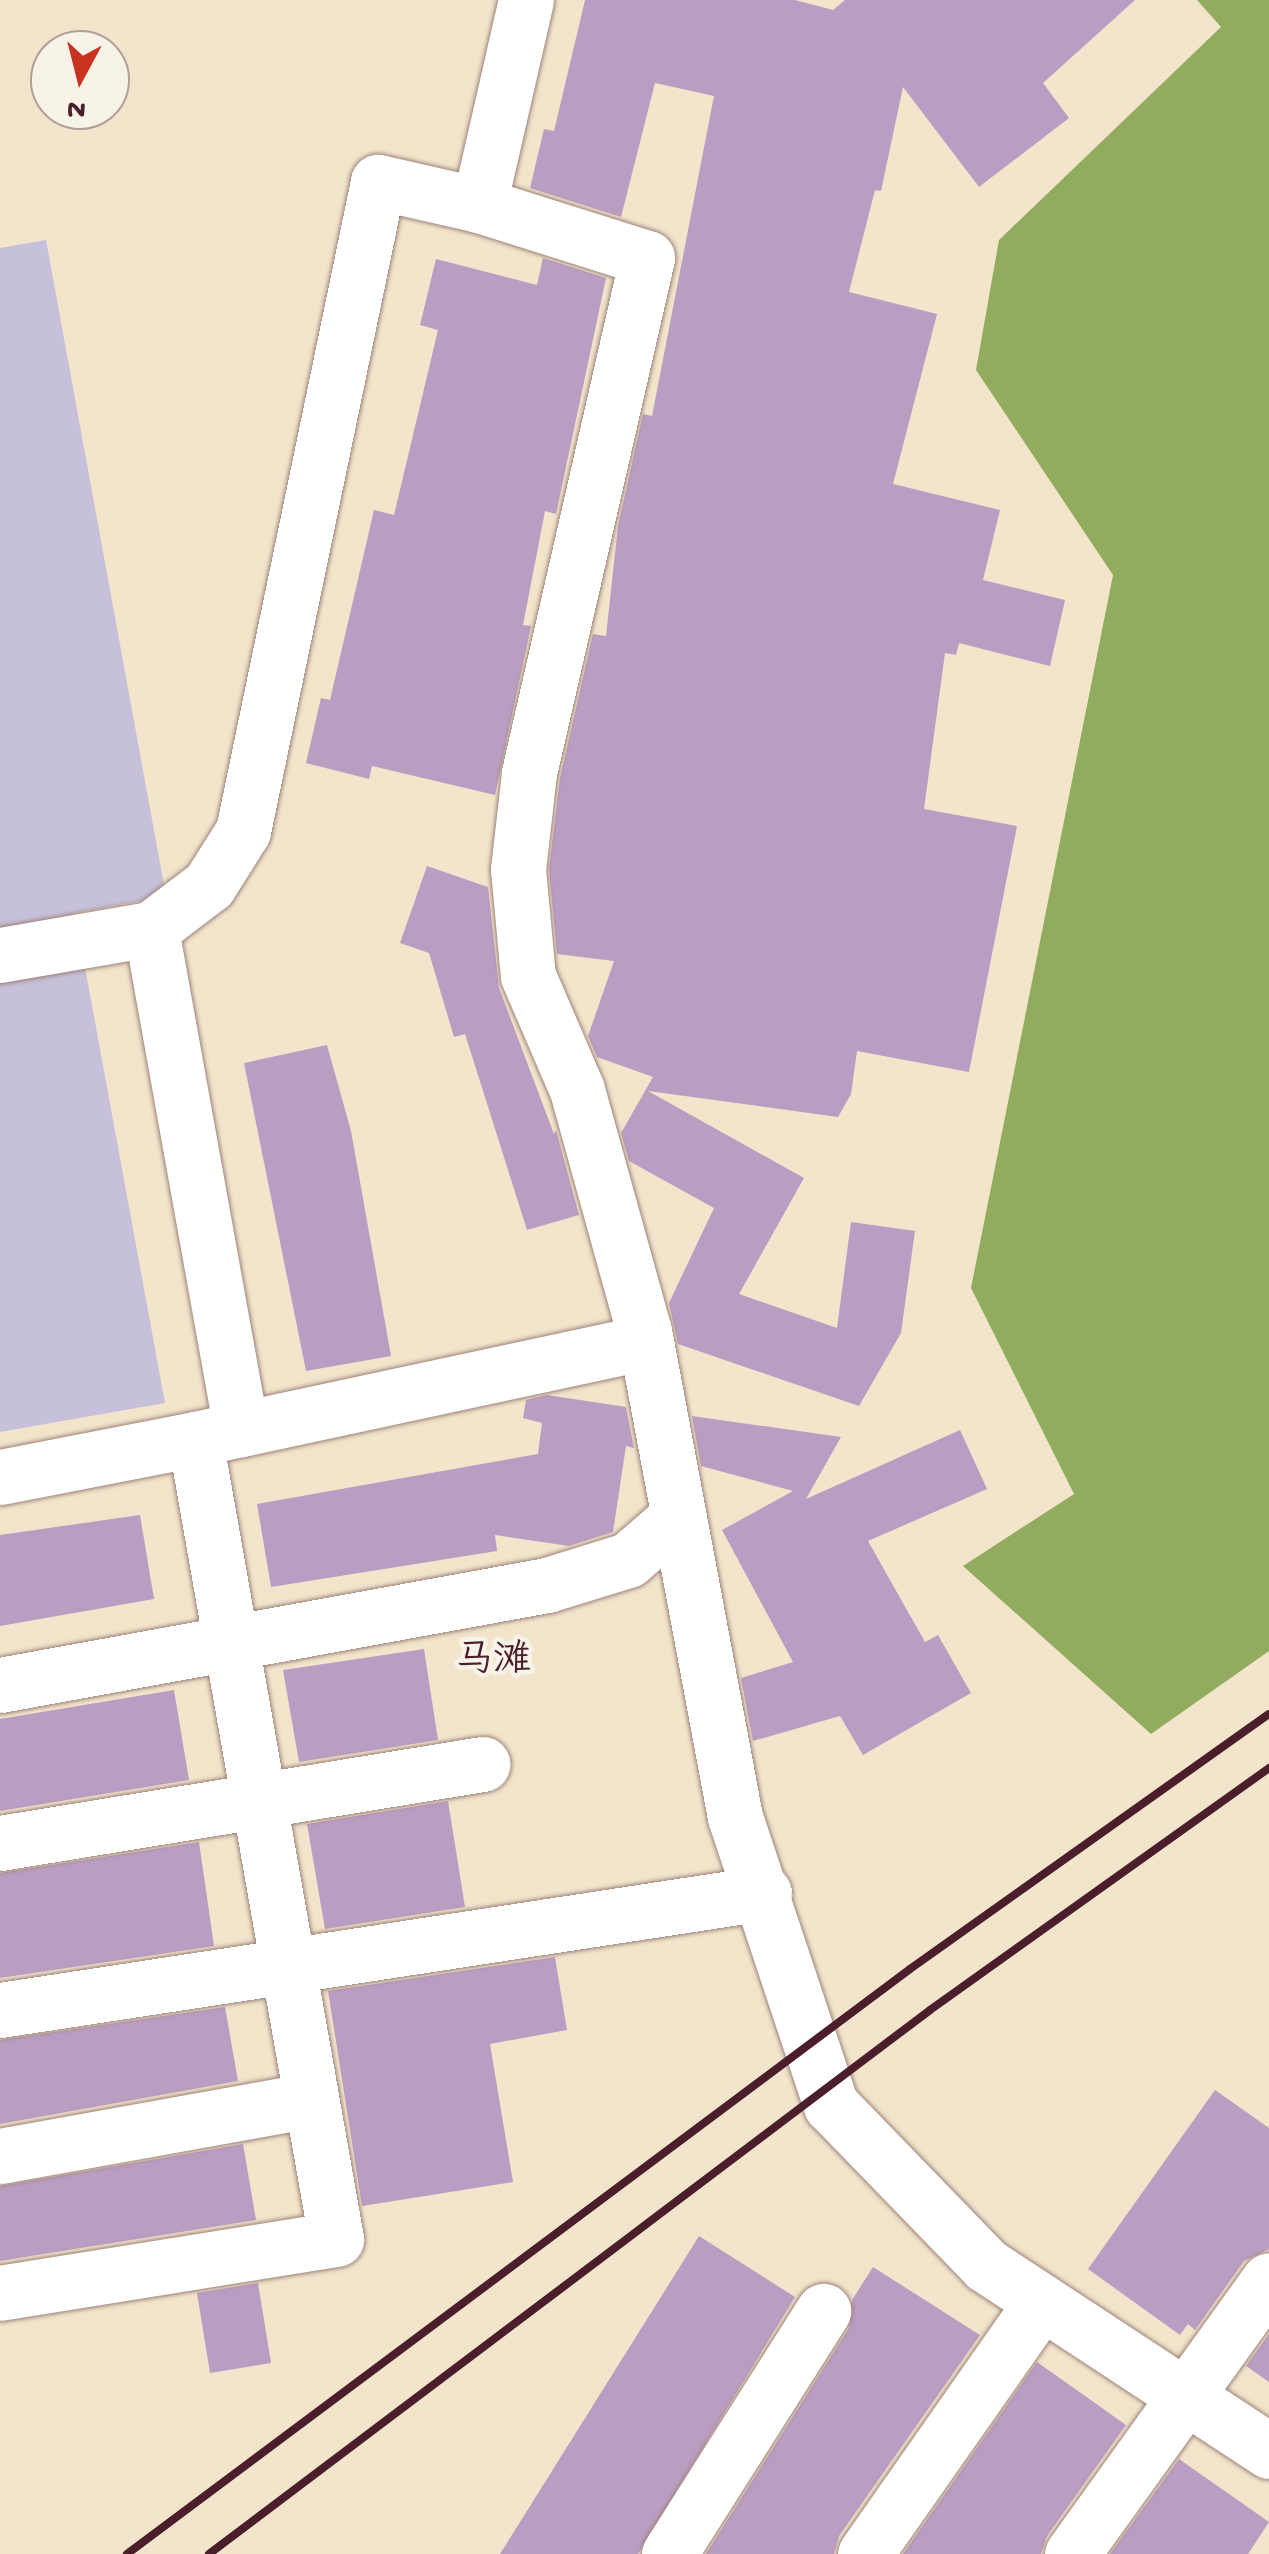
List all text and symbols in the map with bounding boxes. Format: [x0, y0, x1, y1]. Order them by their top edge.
north arrow [30, 30, 130, 130]
text: N [65, 91, 88, 126]
district label: 马滩 [455, 1641, 531, 1687]

